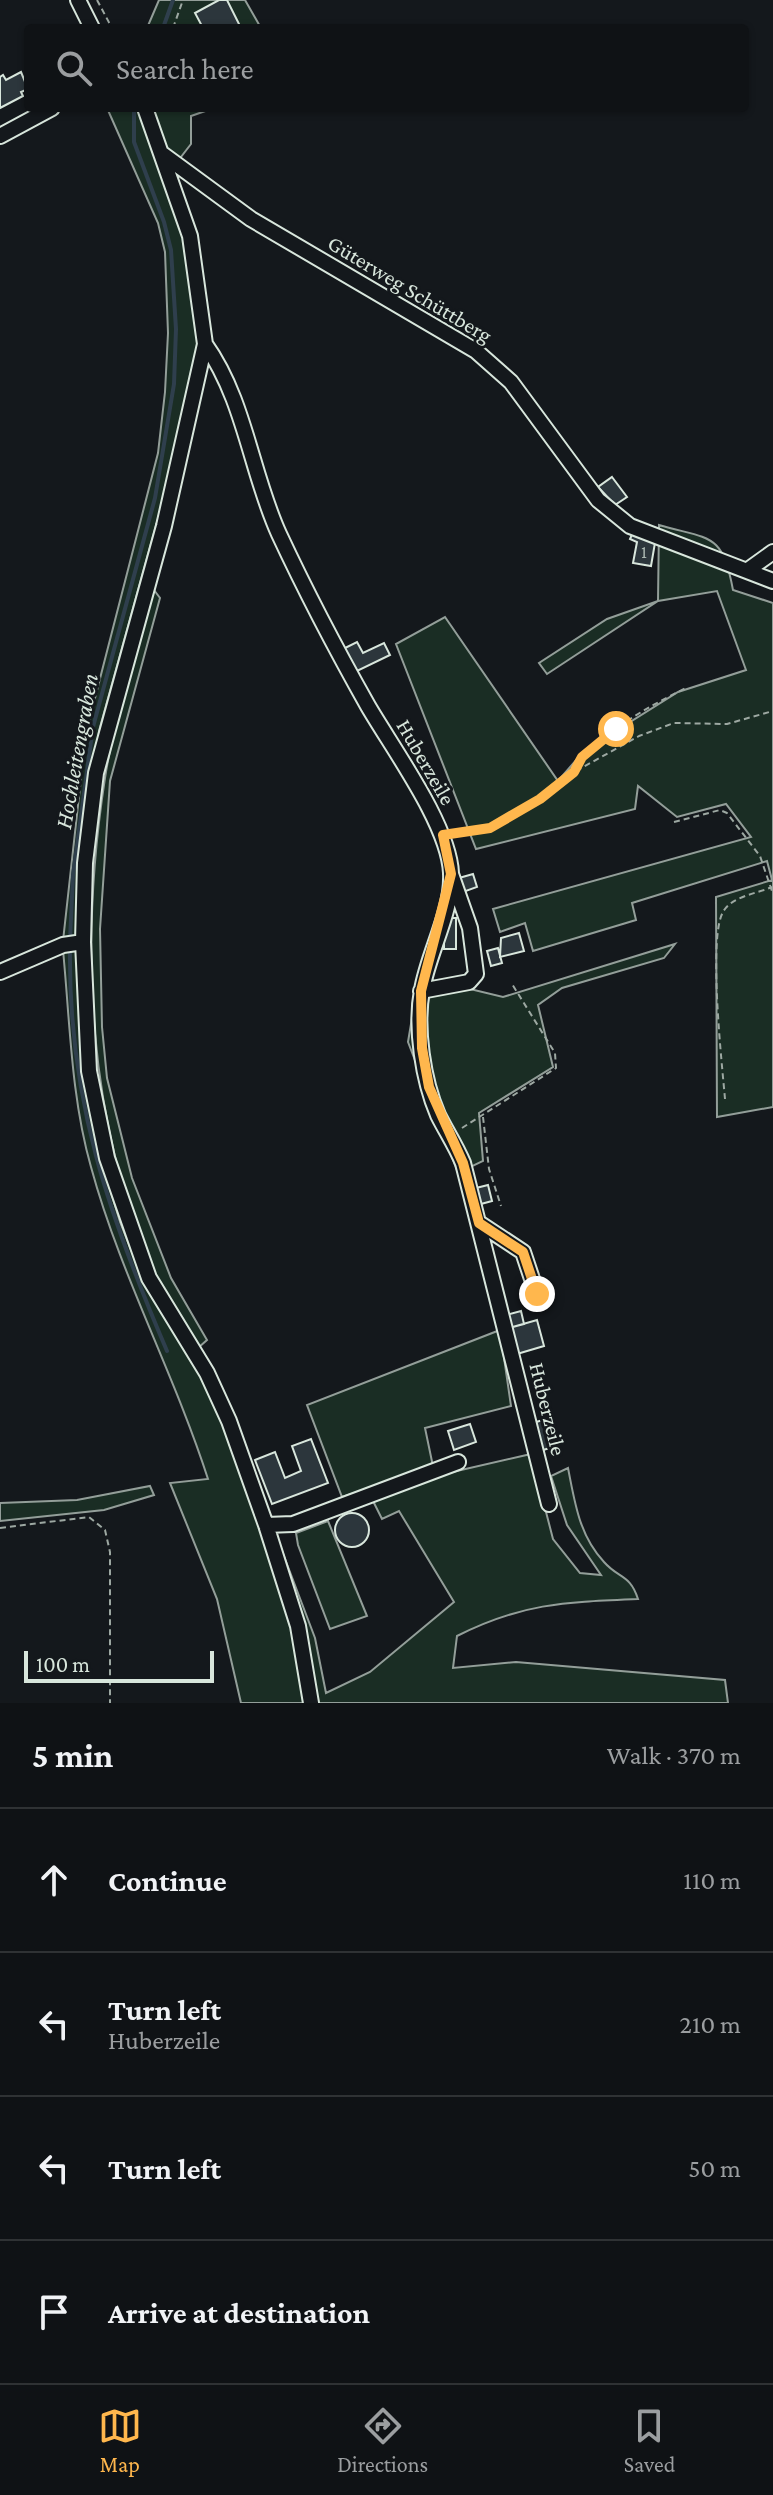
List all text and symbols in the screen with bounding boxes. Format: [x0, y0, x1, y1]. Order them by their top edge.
search box [24, 24, 749, 112]
icon: search [52, 46, 96, 90]
text: Search here [116, 52, 254, 85]
street label: Güterweg Schüttberg [323, 230, 497, 348]
house number: 1 [641, 542, 647, 562]
water label: Hochleitengraben [49, 671, 103, 831]
route start [598, 711, 634, 747]
street label: Huberzeile [391, 715, 461, 809]
route end [519, 1276, 555, 1312]
street label: Huberzeile [524, 1360, 572, 1458]
scale bar [24, 1647, 214, 1683]
text: 100 m [36, 1652, 90, 1677]
text: 5 min [32, 1737, 113, 1774]
text: Walk · 370 m [607, 1741, 741, 1770]
icon: ahead [32, 1858, 76, 1902]
text: Continue [108, 1864, 227, 1897]
text: 110 m [683, 1866, 741, 1895]
text: Turn left [108, 1993, 221, 2026]
icon: left [32, 2002, 76, 2046]
text: 210 m [680, 2010, 741, 2039]
text: Huberzeile [108, 2026, 220, 2055]
icon: left [32, 2146, 76, 2190]
text: Turn left [108, 2152, 221, 2185]
text: 50 m [688, 2154, 741, 2183]
icon: arrive [32, 2290, 76, 2334]
text: Arrive at destination [108, 2296, 370, 2329]
tab: Map [98, 2404, 142, 2477]
tab: Directions [337, 2404, 428, 2477]
tab: Saved [624, 2404, 675, 2477]

